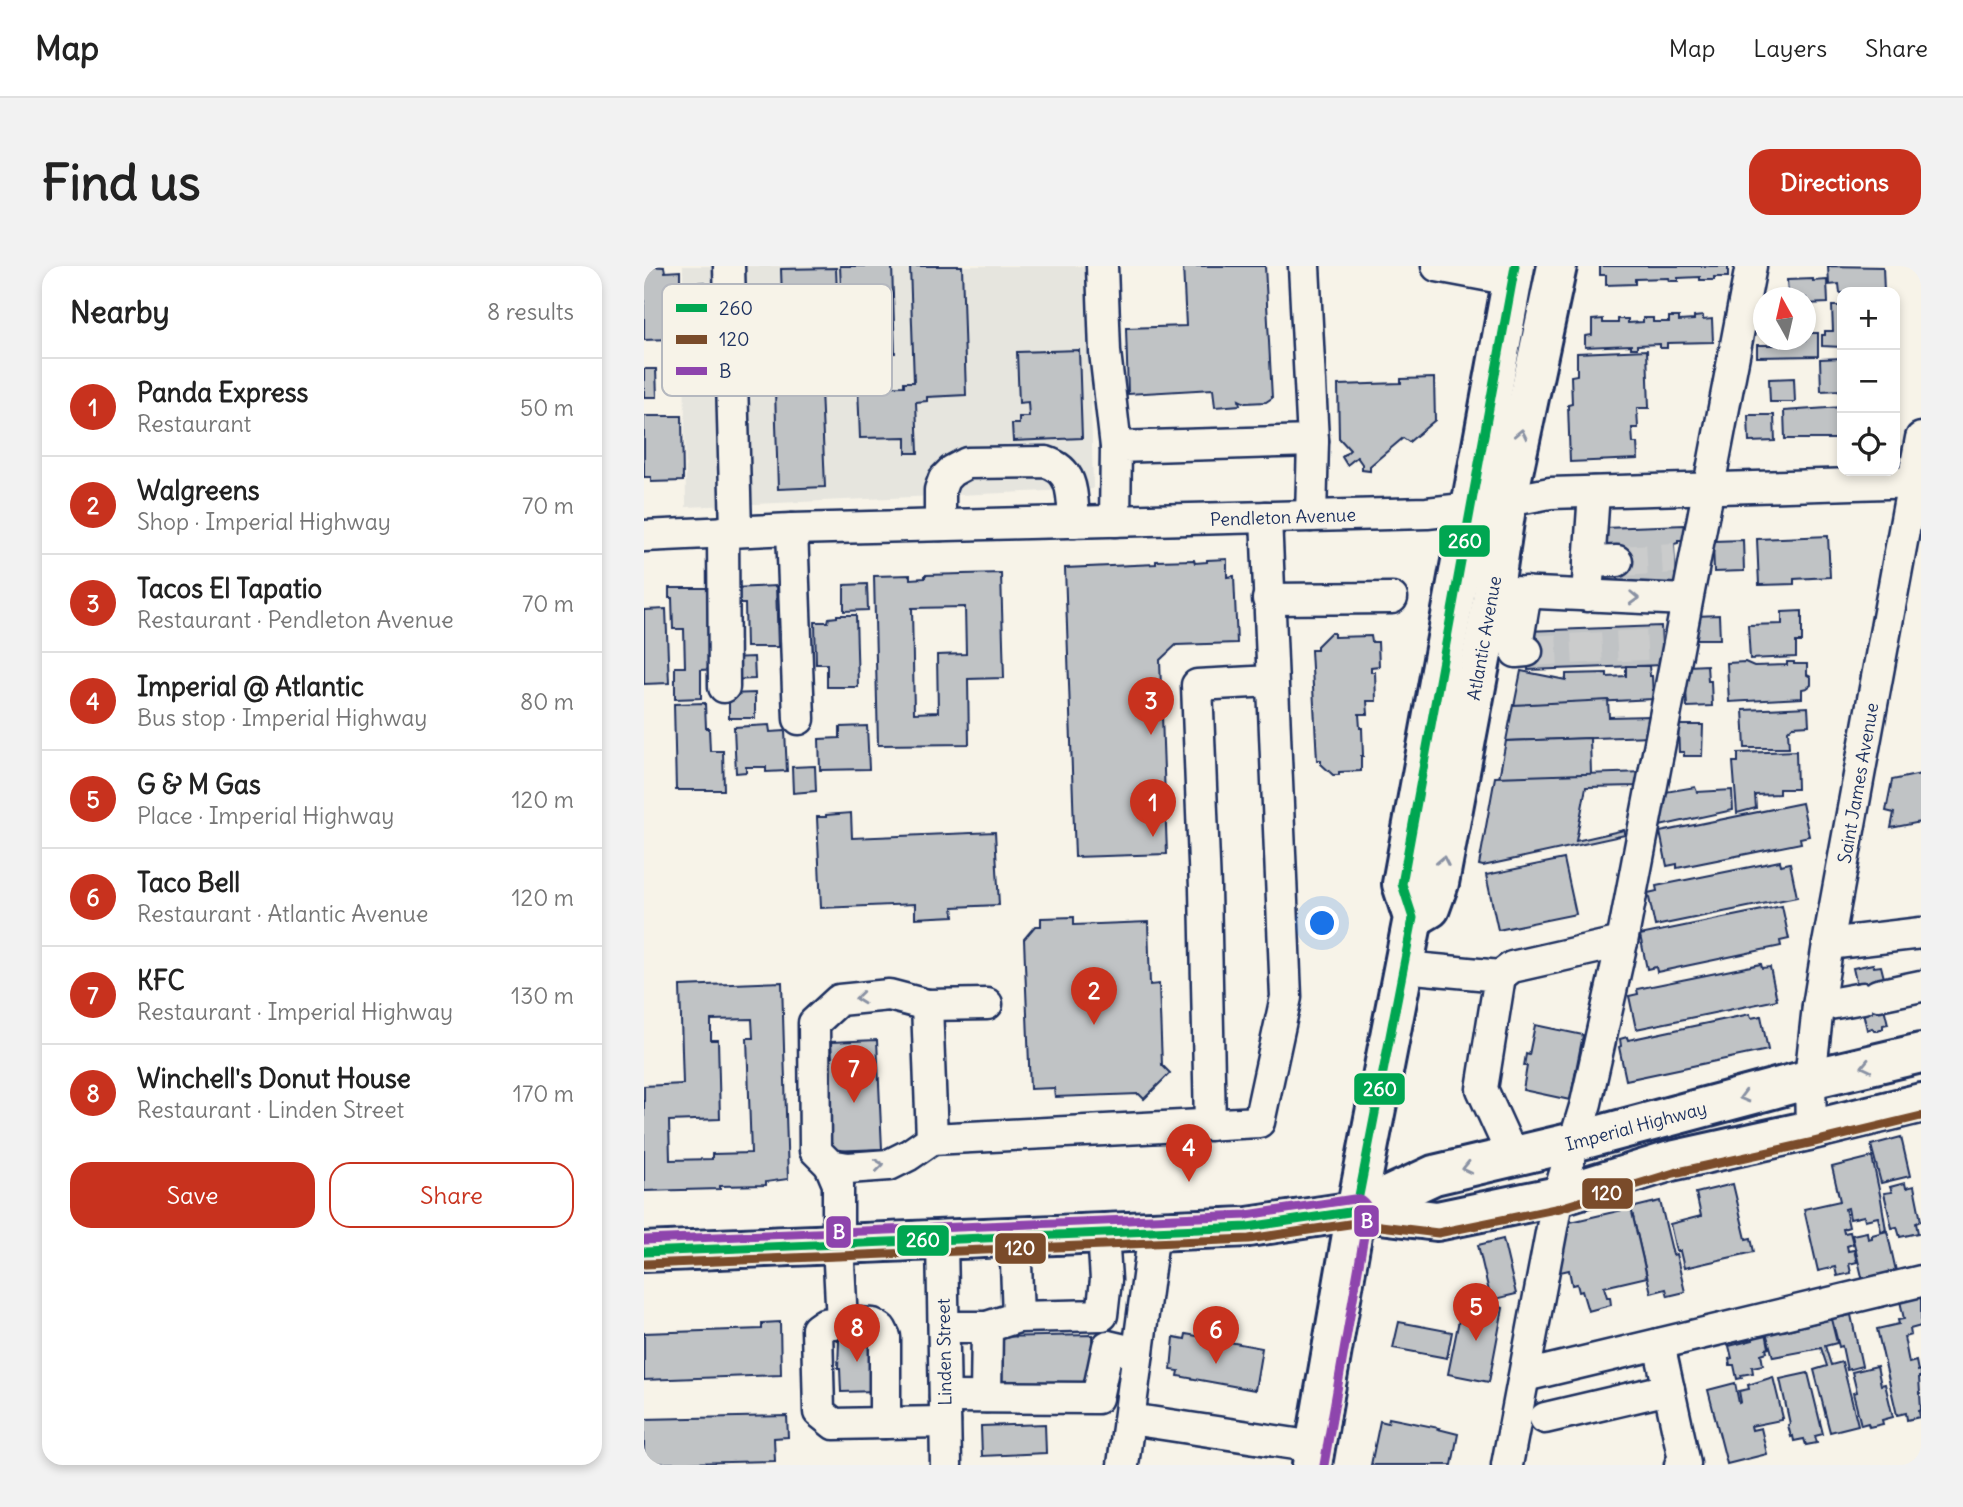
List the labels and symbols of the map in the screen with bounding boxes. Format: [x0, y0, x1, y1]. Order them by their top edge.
legend [662, 284, 892, 396]
north arrow [1753, 287, 1816, 350]
text: 260 [719, 296, 753, 320]
text: 120 [719, 327, 749, 351]
text: B [719, 359, 731, 383]
one-way arrow [1512, 428, 1527, 440]
street label: Pendleton Avenue [1210, 503, 1356, 531]
line badge: 260 [1438, 524, 1491, 558]
text: 260 [1448, 529, 1482, 553]
street label: Atlantic Avenue [1462, 574, 1506, 702]
one-way arrow [1629, 591, 1640, 606]
pin: 3 [1128, 677, 1174, 735]
street label: Saint James Avenue [1833, 701, 1883, 865]
pin: 1 [1130, 779, 1176, 837]
one-way arrow [1435, 855, 1450, 867]
your location [1305, 906, 1339, 940]
pin: 2 [1071, 967, 1117, 1025]
one-way arrow [854, 990, 865, 1005]
pin: 7 [831, 1045, 877, 1103]
one-way arrow [1860, 1058, 1872, 1072]
line badge: 260 [1353, 1072, 1406, 1106]
text: 260 [1363, 1077, 1397, 1101]
one-way arrow [1738, 1089, 1750, 1103]
street label: Imperial Highway [1563, 1096, 1709, 1156]
pin: 4 [1166, 1124, 1212, 1182]
one-way arrow [873, 1158, 885, 1173]
one-way arrow [1461, 1159, 1473, 1174]
line badge: 120 [1581, 1177, 1634, 1210]
text: 120 [1592, 1181, 1622, 1205]
line badge: B [1353, 1204, 1380, 1238]
text: B [1361, 1209, 1373, 1233]
line badge: B [825, 1215, 852, 1249]
text: B [833, 1220, 845, 1244]
line badge: 260 [896, 1224, 950, 1257]
text: 260 [906, 1228, 940, 1252]
line badge: 120 [994, 1232, 1047, 1265]
text: 120 [1005, 1236, 1035, 1260]
pin: 5 [1453, 1283, 1499, 1341]
street label: Linden Street [932, 1298, 956, 1406]
pin: 8 [834, 1304, 880, 1362]
pin: 6 [1193, 1306, 1239, 1364]

